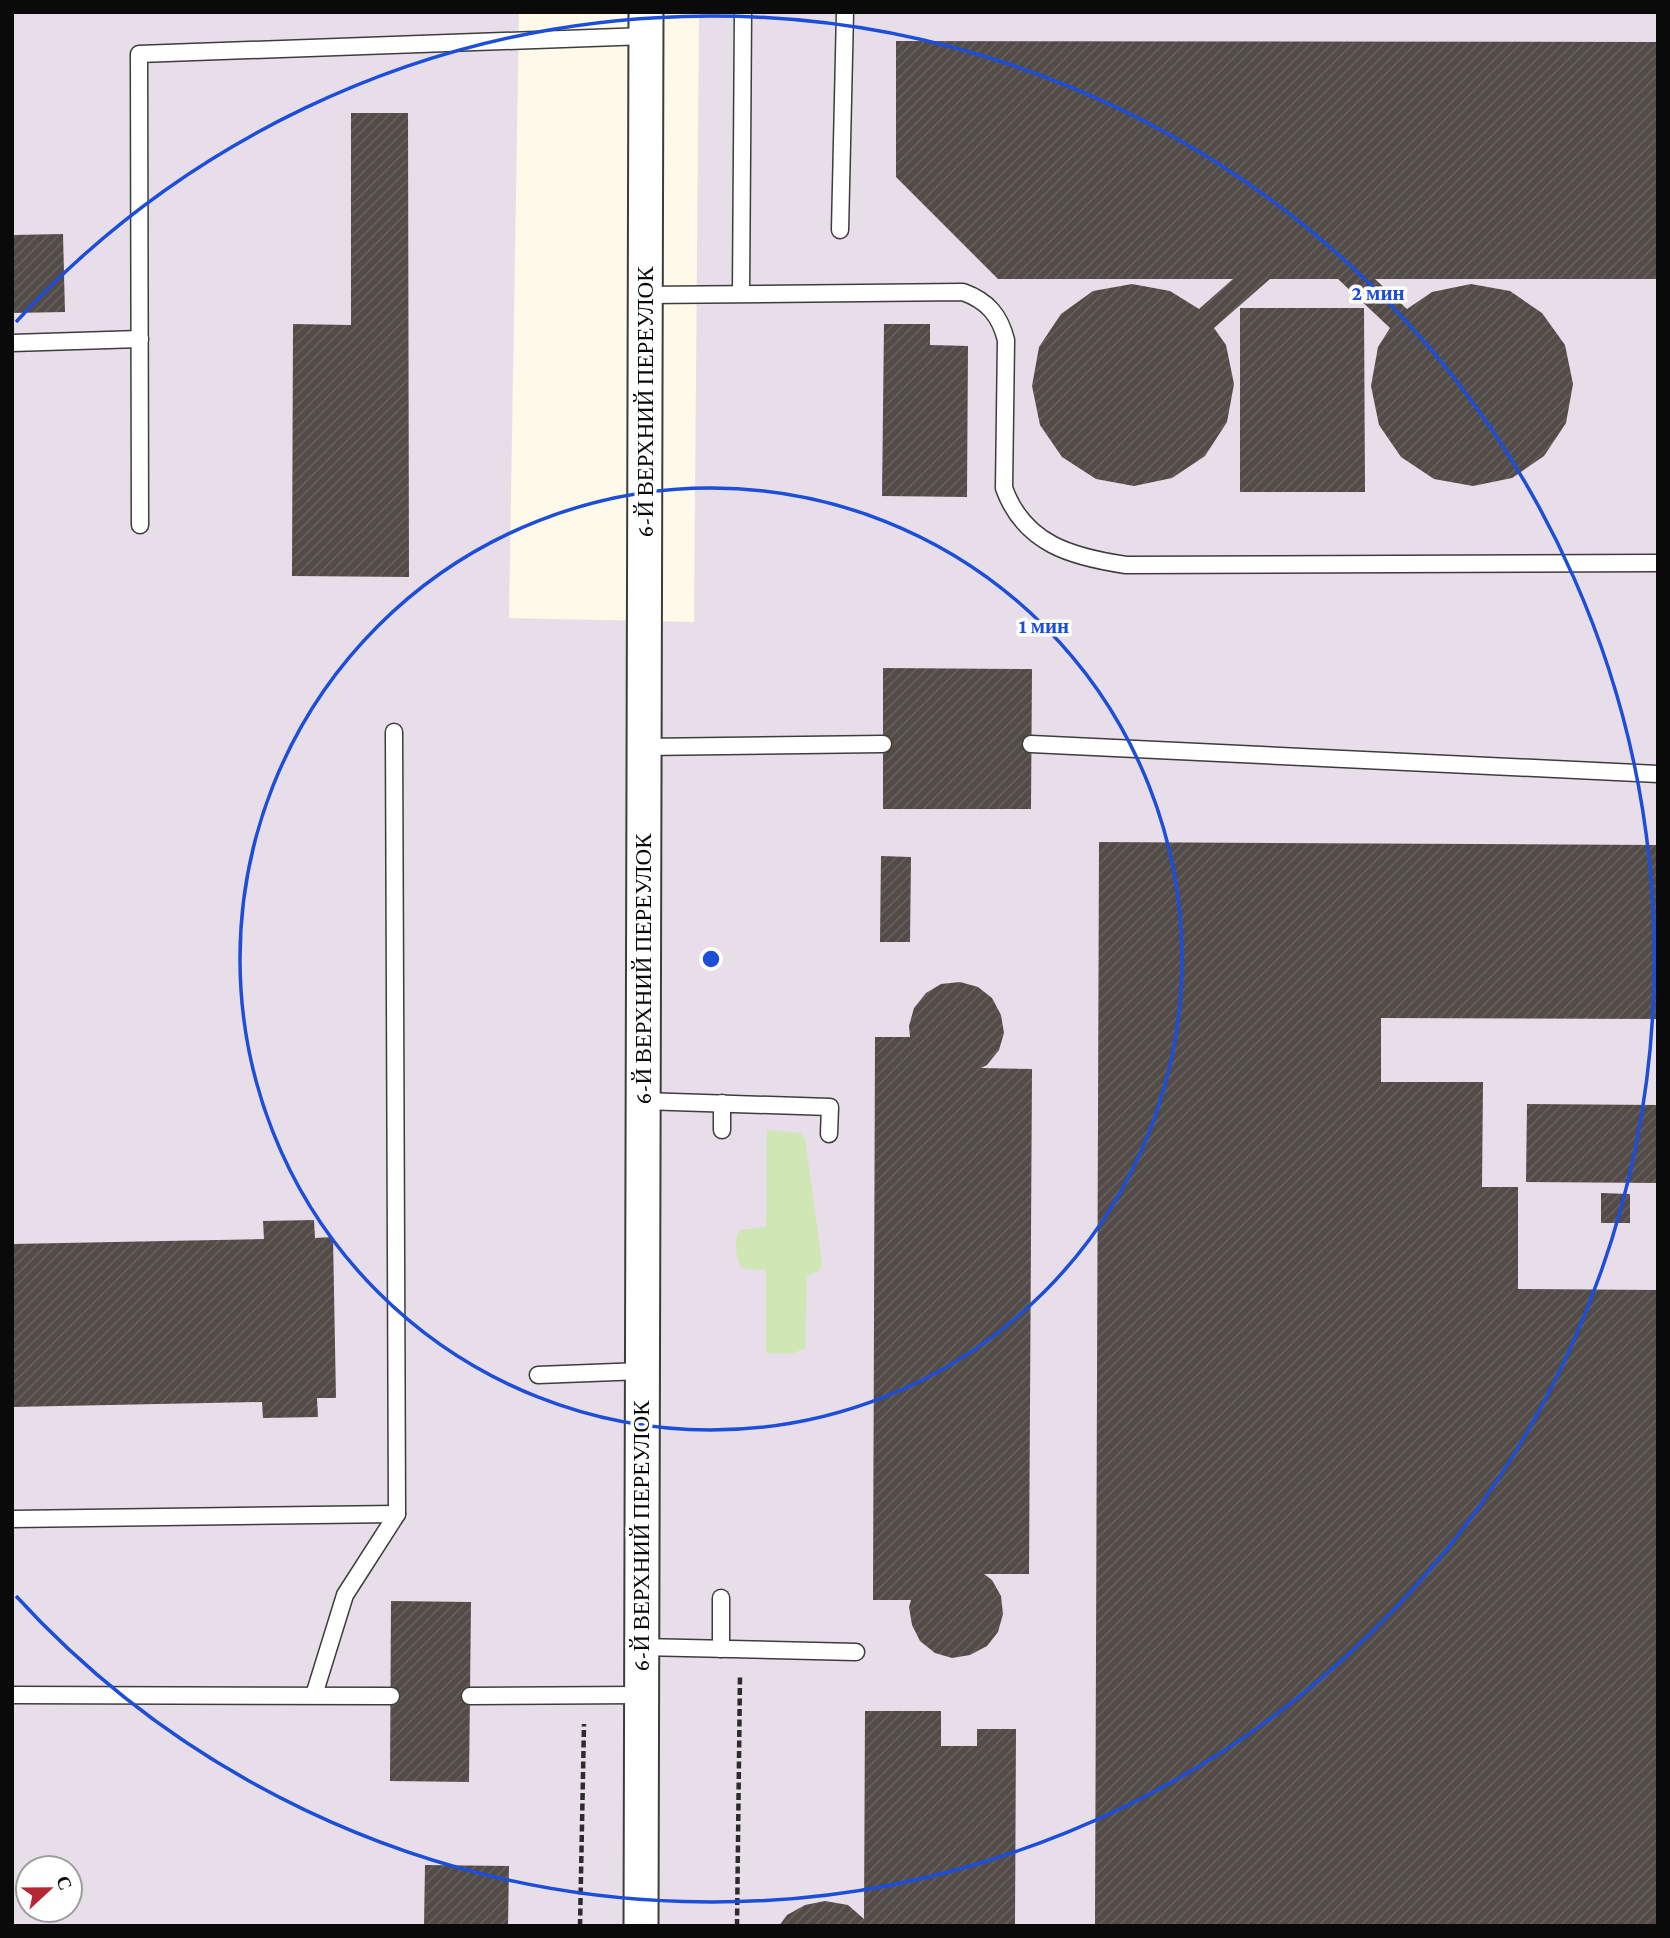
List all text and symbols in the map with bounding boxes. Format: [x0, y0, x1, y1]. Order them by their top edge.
street label: 6-Й ВЕРХНИЙ ПЕРЕУЛОК [632, 266, 658, 538]
text: 2 мин [1351, 281, 1405, 305]
text: 1 мин [1019, 614, 1069, 638]
street label: 6-Й ВЕРХНИЙ ПЕРЕУЛОК [630, 833, 656, 1105]
centre of rings [699, 947, 723, 971]
street label: 6-Й ВЕРХНИЙ ПЕРЕУЛОК [628, 1400, 654, 1672]
north arrow [14, 1854, 84, 1924]
text: С [52, 1873, 77, 1893]

